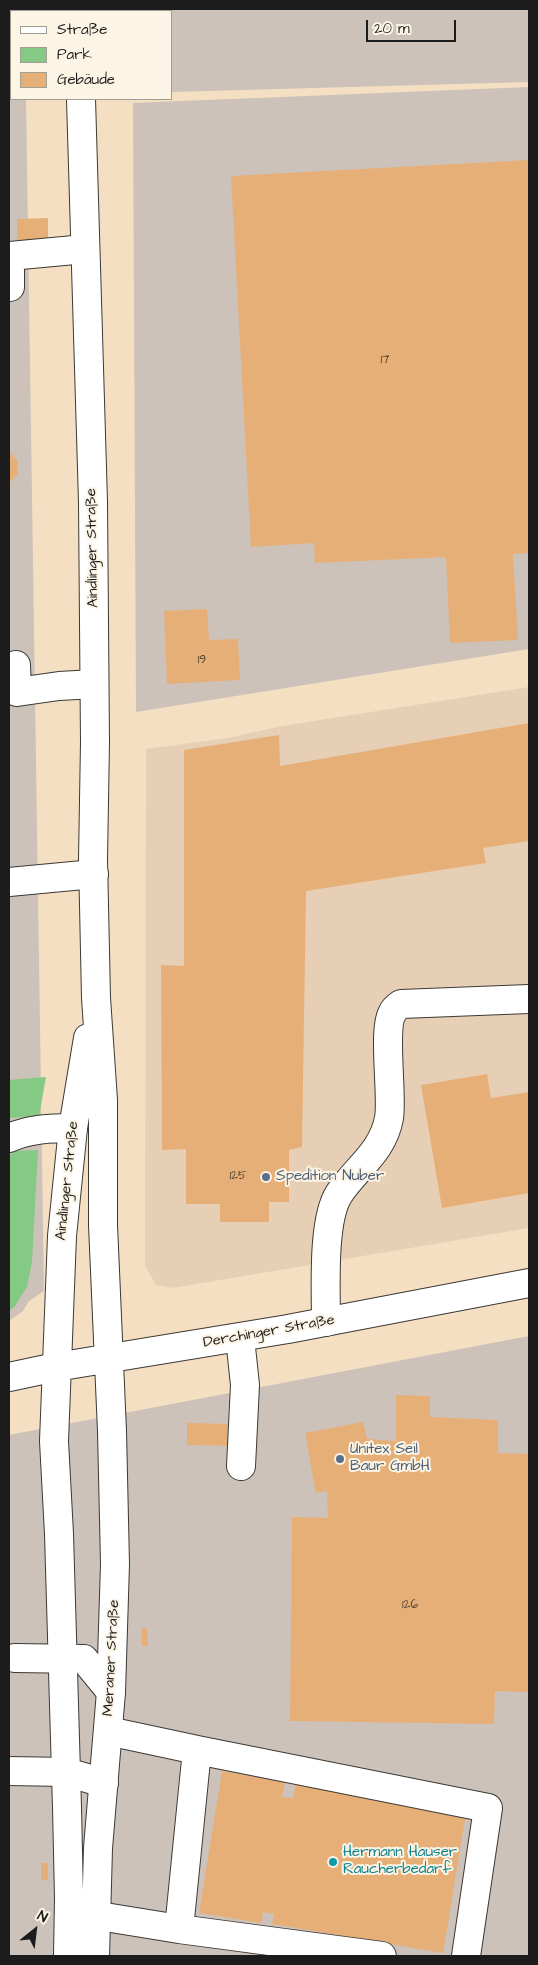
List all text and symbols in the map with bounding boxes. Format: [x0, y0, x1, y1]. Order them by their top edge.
legend [10, 10, 172, 100]
scale bar [368, 10, 458, 42]
text: 20 m [374, 18, 410, 39]
text: Straße [57, 19, 107, 40]
text: Park [57, 44, 92, 65]
text: Gebäude [57, 69, 115, 90]
house number: 17 [381, 353, 389, 367]
street label: Aindlinger Straße [83, 488, 103, 608]
house number: 19 [198, 653, 206, 667]
street label: Aindlinger Straße [53, 1121, 83, 1241]
place label: Spedition Nuber [276, 1168, 384, 1186]
house number: 125 [230, 1169, 246, 1183]
marker: Spedition Nuber [260, 1171, 272, 1183]
street label: Derchinger Straße [202, 1312, 336, 1352]
place label: Unitex Seil Baur GmbH [350, 1441, 430, 1476]
marker: Unitex Seil Baur GmbH [334, 1453, 346, 1465]
house number: 126 [402, 1598, 418, 1612]
street label: Meraner Straße [100, 1599, 124, 1717]
place label: Hermann Hauser Raucherbedarf [343, 1844, 457, 1879]
marker: Hermann Hauser Raucherbedarf [327, 1856, 339, 1868]
north arrow [10, 1905, 60, 1955]
text: N [34, 1906, 51, 1928]

